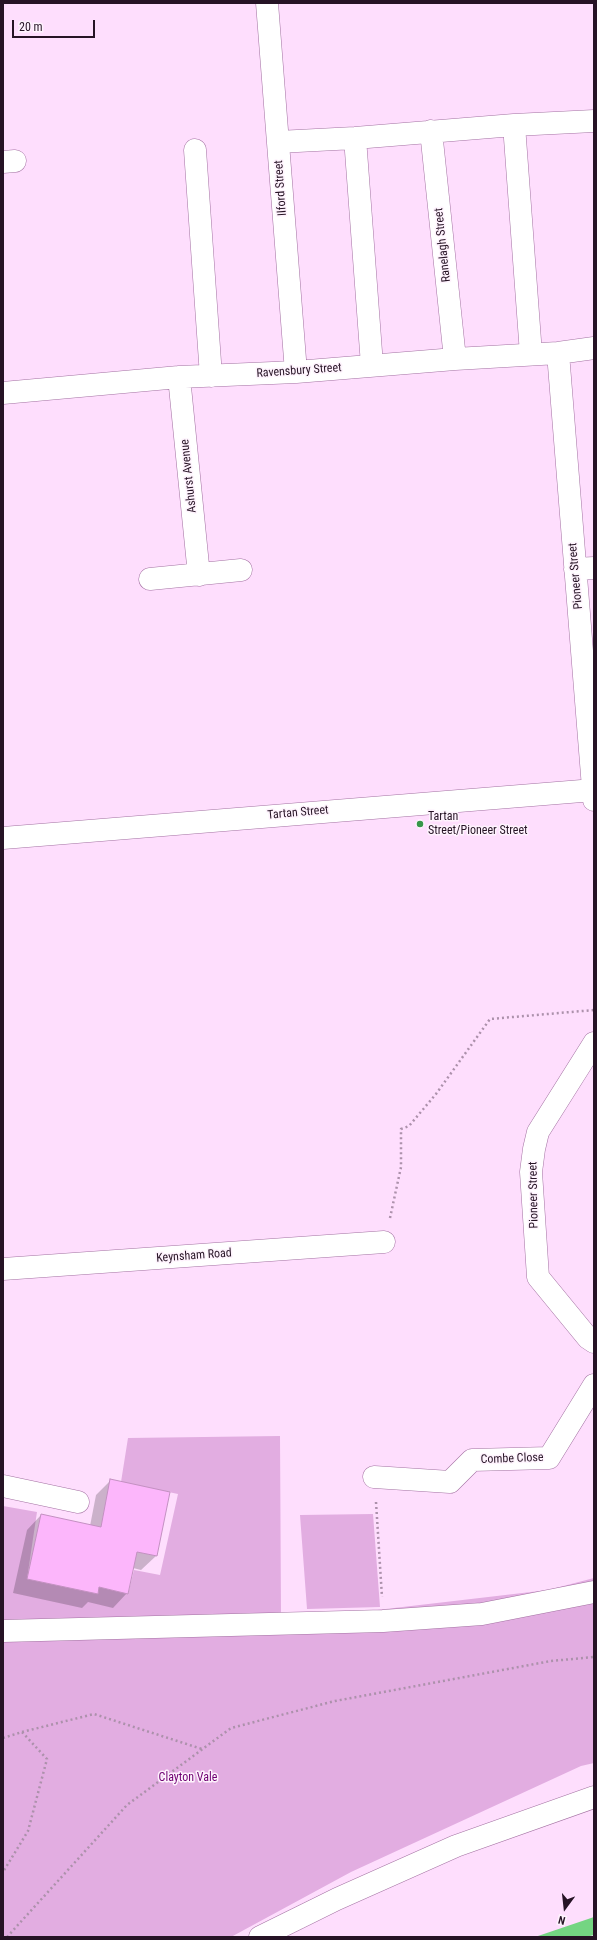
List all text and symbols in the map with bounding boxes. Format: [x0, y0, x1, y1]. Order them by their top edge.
scale bar [14, 12, 97, 38]
text: 20 m [19, 20, 43, 34]
street label: Ilford Street [272, 160, 290, 216]
street label: Ranelagh Street [432, 207, 454, 283]
street label: Ravensbury Street [256, 361, 342, 381]
street label: Ashurst Avenue [178, 438, 200, 514]
street label: Pioneer Street [566, 542, 586, 610]
street label: Tartan Street [267, 803, 329, 823]
place label: Tartan Street/Pioneer Street [428, 810, 528, 838]
marker: Tartan Street/Pioneer Street [415, 819, 425, 829]
street label: Pioneer Street [526, 1161, 542, 1229]
street label: Keynsham Road [156, 1246, 232, 1266]
street label: Combe Close [480, 1451, 544, 1467]
park label: Clayton Vale [159, 1771, 217, 1785]
north arrow [545, 1888, 585, 1928]
text: N [557, 1913, 567, 1927]

